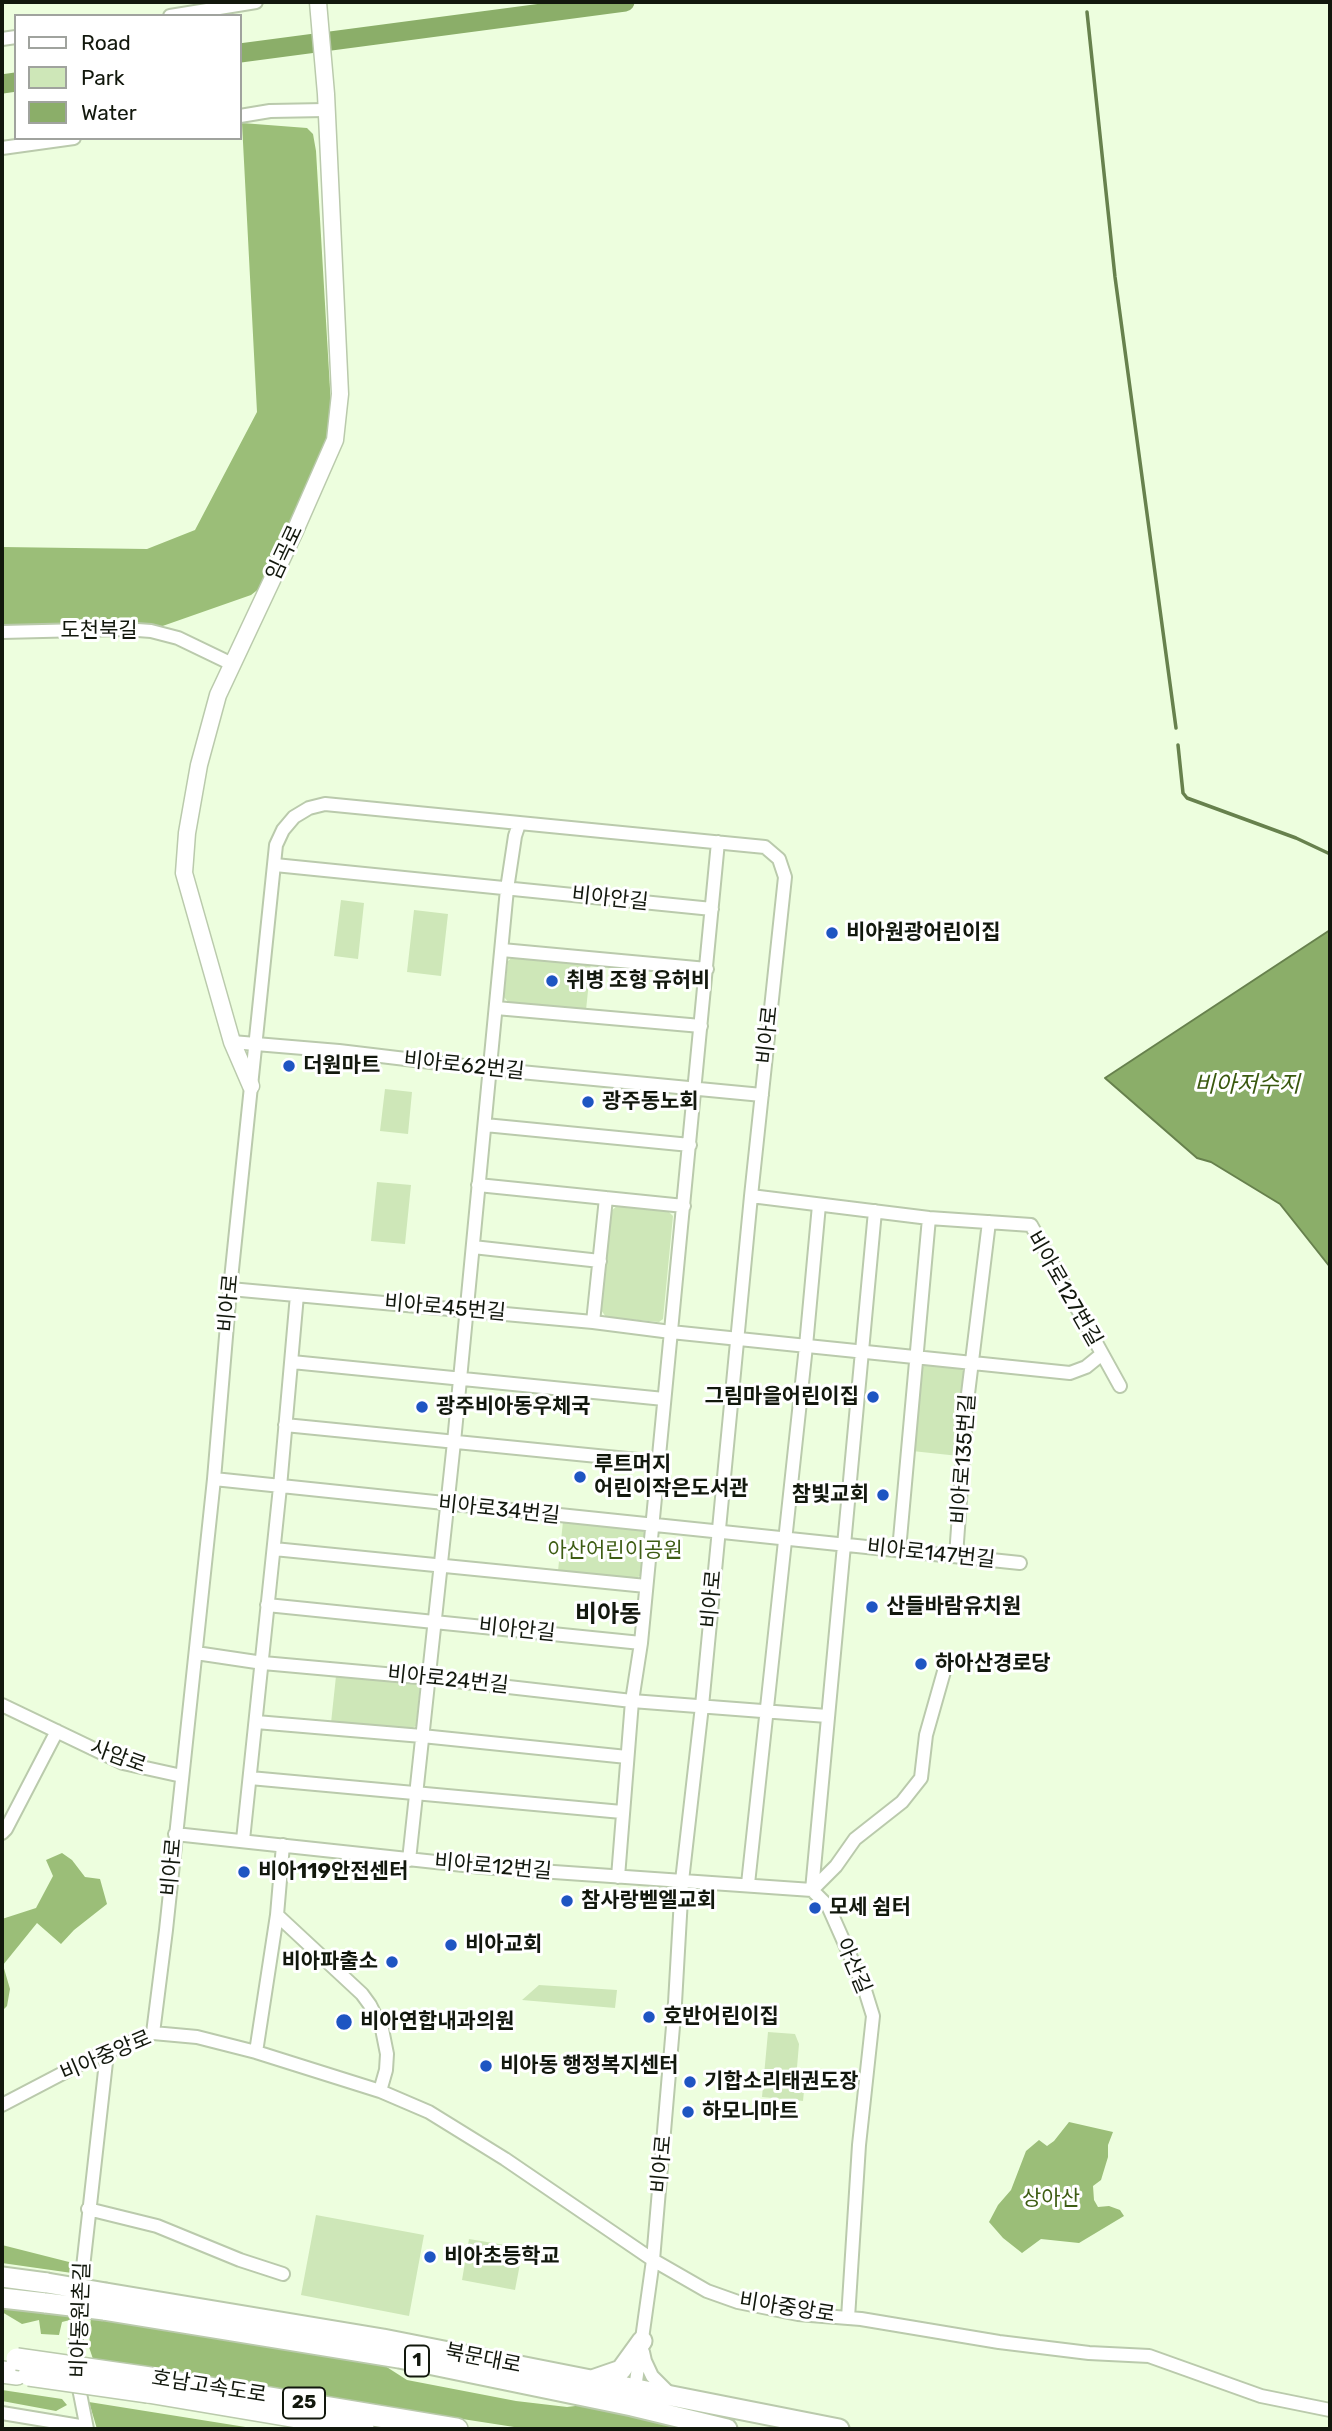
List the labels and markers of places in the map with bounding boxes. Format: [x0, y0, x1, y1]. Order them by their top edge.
place label: 비아원광어린이집 [846, 920, 1001, 946]
marker: 비아원광어린이집 [824, 925, 840, 941]
place label: 취병 조형 유허비 [566, 968, 710, 994]
marker: 취병 조형 유허비 [544, 973, 560, 989]
place label: 더원마트 [303, 1053, 380, 1079]
marker: 더원마트 [281, 1058, 297, 1074]
place label: 광주동노회 [602, 1089, 699, 1115]
marker: 광주동노회 [580, 1094, 596, 1110]
place label: 그림마을어린이집 [704, 1384, 859, 1410]
marker: 그림마을어린이집 [865, 1389, 881, 1405]
place label: 광주비아동우체국 [436, 1394, 591, 1420]
marker: 광주비아동우체국 [414, 1399, 430, 1415]
place label: 루트머지 어린이작은도서관 [594, 1452, 749, 1502]
marker: 루트머지 어린이작은도서관 [572, 1469, 588, 1485]
place label: 참빛교회 [792, 1482, 869, 1508]
marker: 참빛교회 [875, 1487, 891, 1503]
place label: 산들바람유치원 [886, 1594, 1021, 1620]
marker: 산들바람유치원 [864, 1599, 880, 1615]
place label: 하아산경로당 [935, 1651, 1051, 1677]
marker: 하아산경로당 [913, 1656, 929, 1672]
place label: 비아119안전센터 [258, 1859, 408, 1885]
marker: 비아119안전센터 [236, 1864, 252, 1880]
place label: 참사랑벧엘교회 [581, 1888, 716, 1914]
marker: 참사랑벧엘교회 [559, 1893, 575, 1909]
place label: 모세 쉼터 [829, 1895, 911, 1921]
marker: 모세 쉼터 [807, 1900, 823, 1916]
place label: 비아교회 [465, 1932, 542, 1958]
marker: 비아교회 [443, 1937, 459, 1953]
place label: 비아파출소 [281, 1949, 378, 1975]
marker: 비아파출소 [384, 1954, 400, 1970]
place label: 호반어린이집 [663, 2004, 779, 2030]
place label: 비아연합내과의원 [360, 2009, 515, 2035]
marker: 호반어린이집 [641, 2009, 657, 2025]
marker: 비아연합내과의원 [334, 2012, 354, 2032]
place label: 비아동 행정복지센터 [500, 2053, 678, 2079]
marker: 비아동 행정복지센터 [478, 2058, 494, 2074]
place label: 기합소리태권도장 [704, 2069, 859, 2095]
marker: 기합소리태권도장 [682, 2074, 698, 2090]
place label: 하모니마트 [702, 2099, 799, 2125]
marker: 하모니마트 [680, 2104, 696, 2120]
place label: 비아초등학교 [444, 2244, 560, 2270]
marker: 비아초등학교 [422, 2249, 438, 2265]

